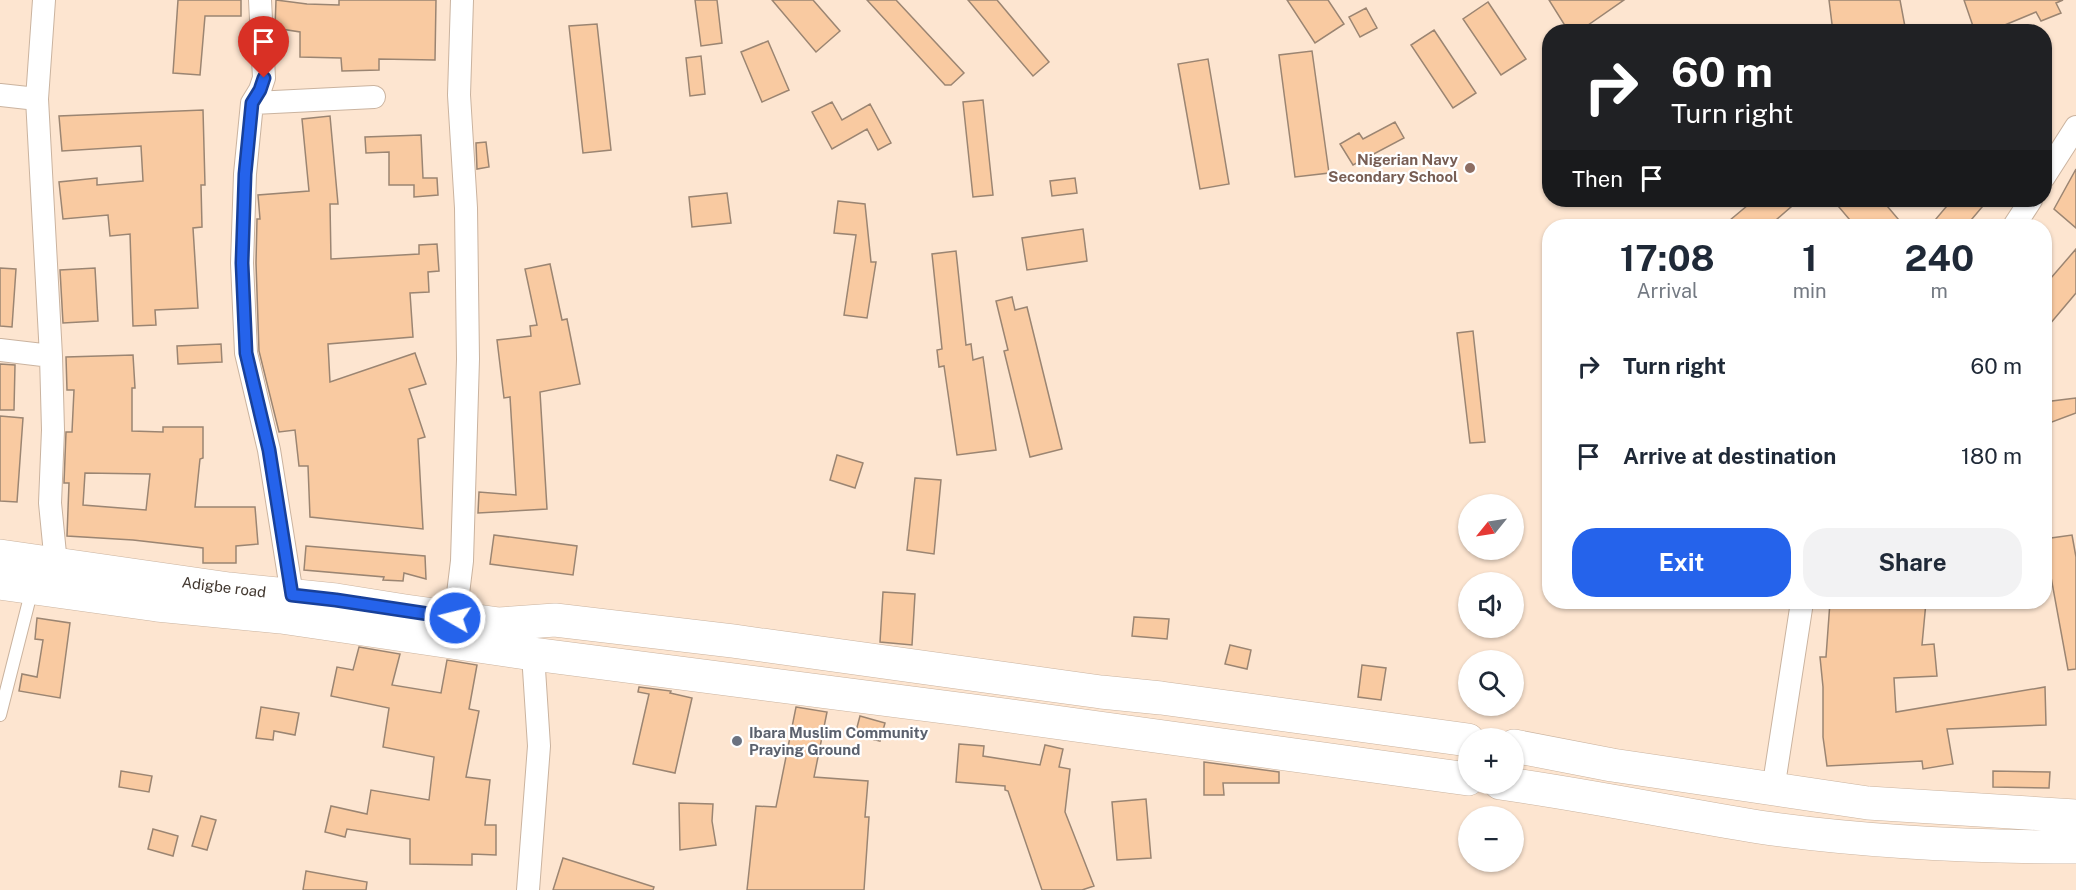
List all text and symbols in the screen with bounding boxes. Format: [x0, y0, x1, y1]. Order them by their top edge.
pin [238, 16, 289, 78]
icon: arrive [247, 25, 280, 58]
text: 60 m [1671, 47, 1773, 96]
icon: right [1572, 48, 1650, 126]
text: Turn right [1671, 97, 1794, 129]
place label: Nigerian Navy Secondary School [1328, 151, 1459, 185]
marker: Nigerian Navy Secondary School [1463, 161, 1477, 175]
icon: arrive [1635, 162, 1668, 195]
text: Then [1572, 166, 1623, 192]
text: 17:08 [1620, 237, 1715, 279]
text: 1 [1802, 237, 1817, 279]
text: 240 [1904, 237, 1974, 279]
text: Arrival [1636, 279, 1698, 303]
text: min [1793, 279, 1827, 303]
text: m [1931, 279, 1948, 303]
icon: right [1572, 350, 1605, 383]
text: Turn right [1623, 353, 1726, 379]
text: 60 m [1971, 353, 2022, 379]
icon: arrive [1572, 440, 1605, 473]
text: Arrive at destination [1623, 443, 1836, 469]
text: 180 m [1961, 443, 2022, 469]
north arrow [1458, 494, 1524, 560]
map controls [1458, 494, 1524, 872]
button: Exit [1572, 528, 1791, 597]
button: Share [1803, 528, 2022, 597]
button: sound [1458, 572, 1524, 638]
street label: Adigbe road [181, 573, 267, 601]
position arrow [423, 586, 487, 650]
button: search [1458, 650, 1524, 716]
place label: Ibara Muslim Community Praying Ground [749, 724, 929, 758]
button: + [1458, 728, 1524, 794]
marker: Ibara Muslim Community Praying Ground [730, 734, 744, 748]
button: − [1458, 806, 1524, 872]

